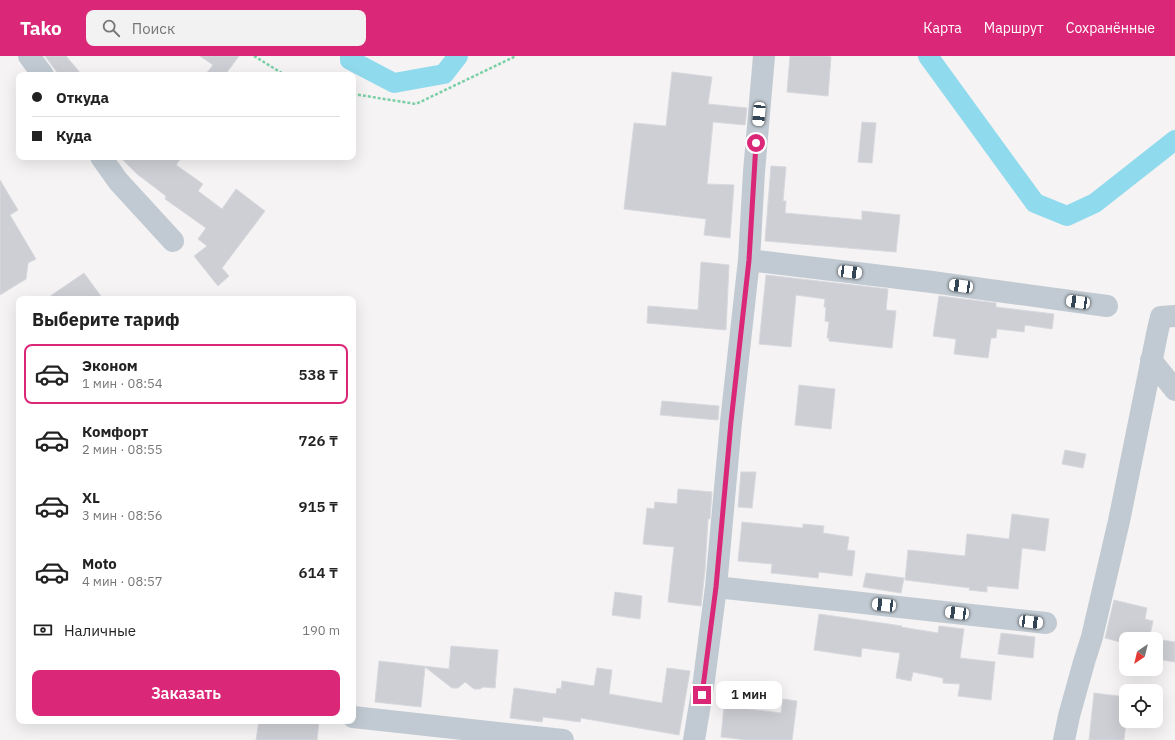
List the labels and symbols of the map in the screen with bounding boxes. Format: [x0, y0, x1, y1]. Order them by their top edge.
car [752, 102, 766, 126]
route start [747, 134, 765, 152]
car [837, 265, 863, 279]
car [948, 278, 974, 294]
car [1065, 294, 1091, 310]
car [871, 598, 897, 612]
car [944, 606, 970, 620]
car [1018, 615, 1044, 629]
north arrow [1119, 632, 1163, 676]
callout: 1 мин [716, 681, 782, 709]
route end [693, 686, 711, 704]

